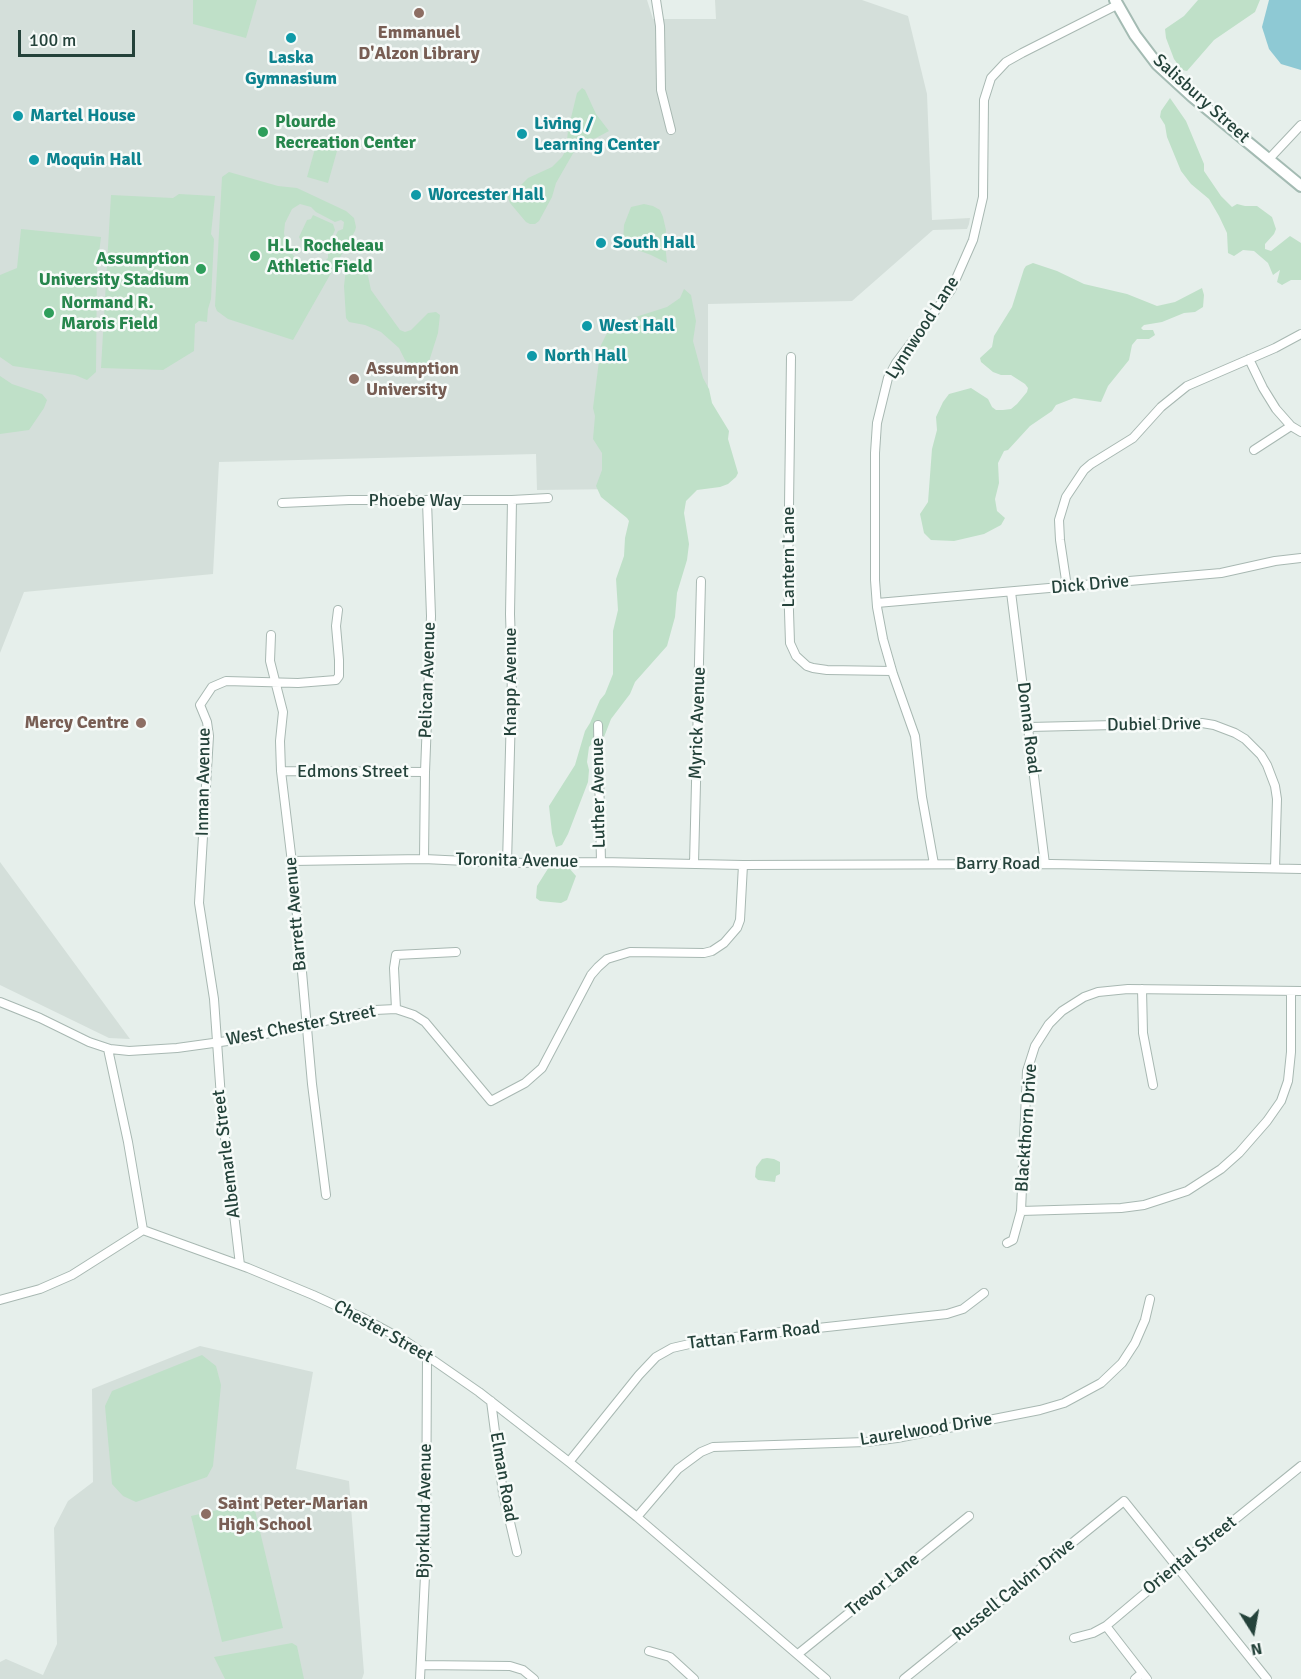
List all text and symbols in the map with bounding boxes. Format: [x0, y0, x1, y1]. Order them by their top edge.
marker: Emmanuel D'Alzon Library [412, 6, 426, 20]
scale bar [21, 18, 138, 56]
place label: Emmanuel D'Alzon Library [358, 22, 480, 64]
text: 100 m [29, 29, 76, 51]
marker: Laska Gymnasium [284, 31, 298, 45]
place label: Laska Gymnasium [245, 47, 337, 90]
street label: Salisbury Street [1148, 50, 1254, 148]
place label: Martel House [30, 105, 136, 127]
marker: Martel House [11, 109, 25, 123]
place label: Plourde Recreation Center [275, 111, 416, 154]
place label: Living / Learning Center [534, 113, 660, 156]
marker: Plourde Recreation Center [256, 125, 270, 139]
marker: Living / Learning Center [515, 127, 529, 141]
place label: Moquin Hall [46, 149, 142, 171]
marker: Moquin Hall [27, 153, 41, 167]
place label: Worcester Hall [428, 184, 545, 206]
marker: Worcester Hall [409, 188, 423, 202]
place label: South Hall [613, 232, 695, 254]
place label: H.L. Rocheleau Athletic Field [267, 235, 384, 278]
marker: South Hall [594, 236, 608, 250]
place label: Assumption University Stadium [39, 248, 189, 290]
marker: H.L. Rocheleau Athletic Field [248, 249, 262, 263]
marker: Assumption University Stadium [194, 262, 208, 276]
street label: Lynnwood Lane [882, 272, 964, 384]
place label: Normand R. Marois Field [61, 292, 158, 334]
marker: Normand R. Marois Field [42, 306, 56, 320]
place label: West Hall [599, 315, 675, 337]
marker: West Hall [580, 319, 594, 333]
place label: North Hall [544, 345, 627, 367]
marker: North Hall [525, 349, 539, 363]
place label: Assumption University [366, 358, 459, 400]
marker: Assumption University [347, 372, 361, 386]
street label: Phoebe Way [369, 490, 461, 512]
street label: Lantern Lane [778, 507, 800, 607]
street label: Dick Drive [1050, 571, 1130, 599]
street label: Pelican Avenue [415, 621, 441, 739]
street label: Knapp Avenue [500, 627, 522, 737]
street label: Myrick Avenue [685, 666, 711, 780]
street label: Donna Road [1012, 681, 1044, 775]
place label: Mercy Centre [25, 712, 129, 734]
street label: Dubiel Drive [1107, 713, 1201, 737]
marker: Mercy Centre [134, 716, 148, 730]
street label: Inman Avenue [192, 727, 216, 837]
street label: Luther Avenue [587, 737, 611, 849]
street label: Edmons Street [297, 761, 409, 783]
street label: Toronita Avenue [455, 849, 579, 873]
street label: Barry Road [956, 853, 1040, 875]
street label: Barrett Avenue [280, 856, 312, 972]
street label: West Chester Street [224, 1001, 378, 1051]
street label: Blackthorn Drive [1012, 1063, 1042, 1193]
street label: Albemarle Street [208, 1088, 246, 1220]
street label: Chester Street [330, 1296, 436, 1368]
street label: Tattan Farm Road [687, 1317, 821, 1355]
street label: Laurelwood Drive [858, 1409, 994, 1451]
street label: Elman Road [484, 1430, 522, 1524]
street label: Bjorklund Avenue [413, 1443, 437, 1579]
place label: Saint Peter-Marian High School [218, 1493, 368, 1536]
marker: Saint Peter-Marian High School [199, 1507, 213, 1521]
street label: Oriental Street [1139, 1512, 1241, 1600]
street label: Russell Calvin Drive [948, 1534, 1080, 1646]
street label: Trevor Lane [842, 1549, 924, 1621]
north arrow [1223, 1601, 1283, 1661]
text: N [1249, 1638, 1264, 1660]

